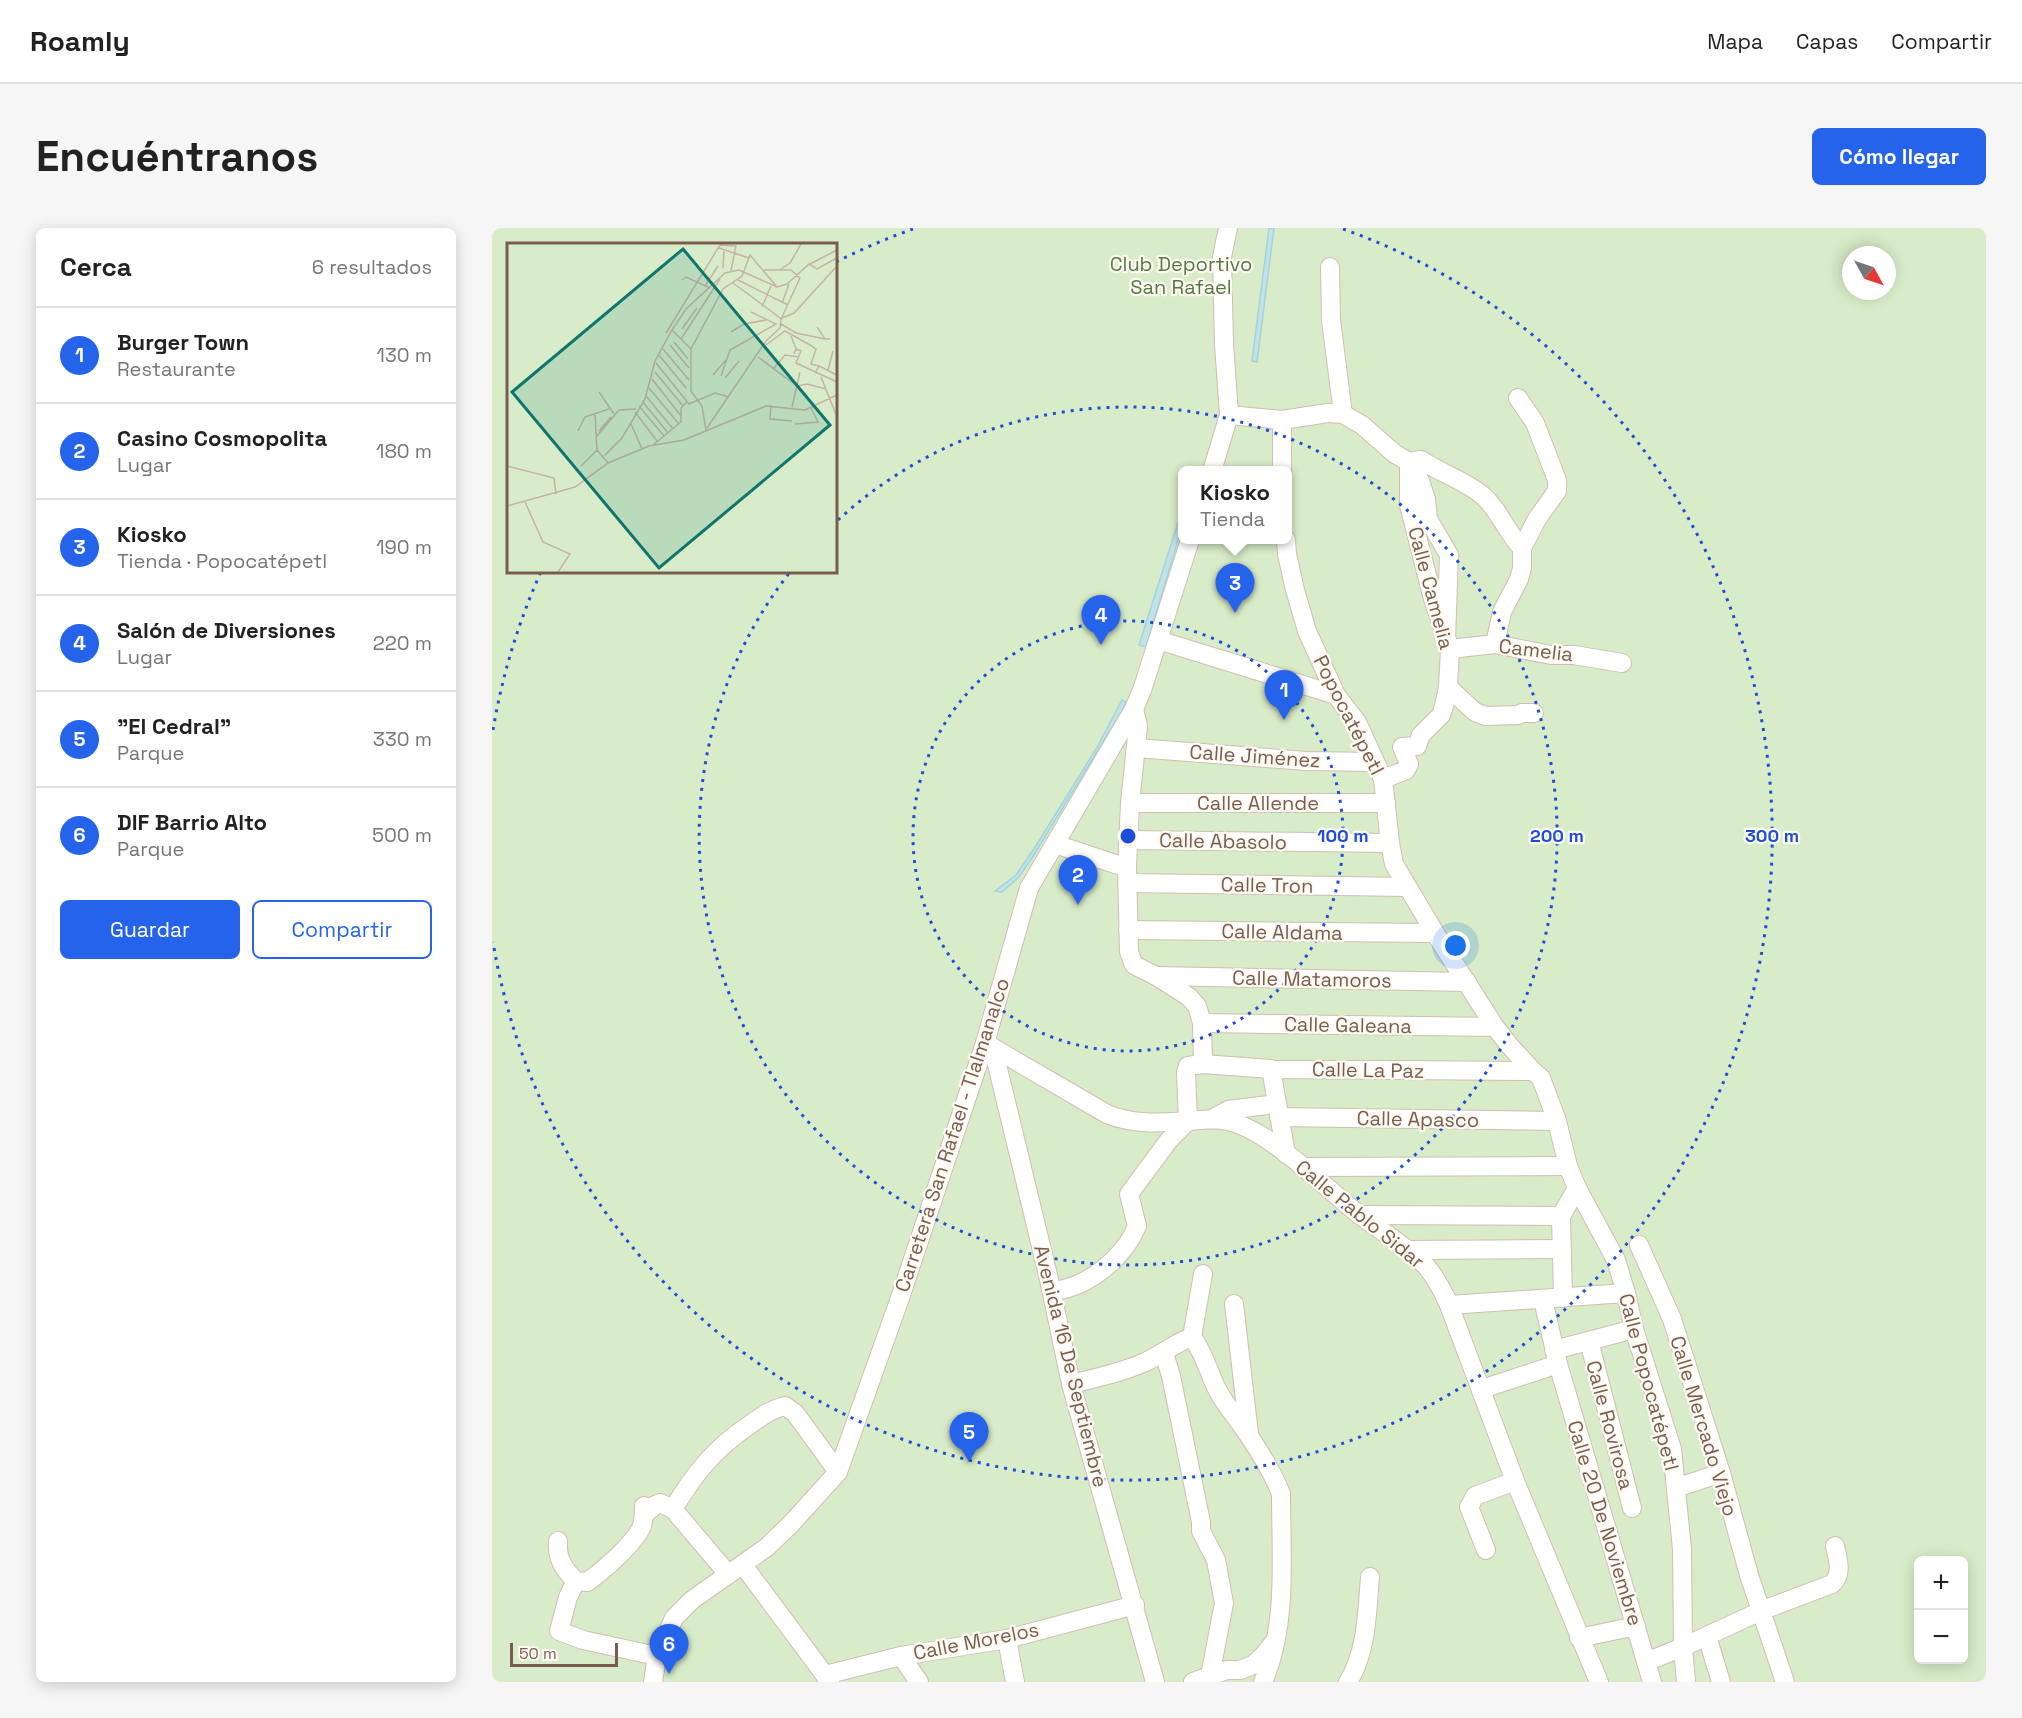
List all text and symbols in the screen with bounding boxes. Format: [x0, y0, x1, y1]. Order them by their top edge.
text: Roamly [30, 23, 130, 59]
text: Mapa [1707, 28, 1763, 55]
text: Capas [1796, 28, 1858, 55]
text: Compartir [1891, 28, 1992, 55]
button: Cómo llegar [1812, 128, 1986, 185]
text: Encuéntranos [36, 130, 318, 183]
inset map [507, 243, 837, 573]
north arrow [1842, 246, 1896, 300]
text: Cerca [60, 250, 132, 284]
park label: Club Deportivo San Rafael [1110, 251, 1252, 300]
text: 6 resultados [312, 254, 432, 280]
text: Burger Town [117, 328, 249, 356]
text: 1 [75, 342, 84, 368]
text: 130 m [376, 342, 432, 368]
text: Restaurante [117, 356, 236, 382]
text: Casino Cosmopolita [117, 424, 327, 452]
text: 2 [74, 438, 85, 464]
text: 180 m [376, 438, 432, 464]
text: Lugar [117, 452, 172, 478]
popup [1178, 466, 1292, 544]
text: Kiosko [1200, 478, 1270, 506]
text: Tienda [1200, 506, 1265, 532]
text: Kiosko [117, 520, 187, 548]
street label: Calle Camelia [1402, 524, 1460, 652]
text: 3 [73, 534, 86, 560]
text: 190 m [376, 534, 432, 560]
text: Tienda · Popocatépetl [117, 548, 327, 574]
pin: 3 [1216, 564, 1254, 613]
pin: 4 [1082, 596, 1120, 645]
text: Salón de Diversiones [117, 616, 336, 644]
text: 4 [73, 630, 86, 656]
text: 220 m [373, 630, 432, 656]
street label: Camelia [1497, 633, 1575, 667]
text: Lugar [117, 644, 172, 670]
street label: Popocatépetl [1308, 651, 1390, 779]
pin: 1 [1264, 670, 1304, 720]
text: "El Cedral" [117, 712, 231, 740]
text: 5 [74, 726, 86, 752]
text: 330 m [373, 726, 432, 752]
street label: Calle Jiménez [1189, 738, 1321, 774]
text: Parque [117, 740, 184, 766]
street label: Calle Allende [1197, 790, 1319, 816]
text: DIF Barrio Alto [117, 808, 267, 836]
text: 6 [73, 822, 86, 848]
text: 500 m [372, 822, 432, 848]
text: 100 m [1317, 824, 1369, 847]
text: 200 m [1530, 824, 1584, 847]
text: 300 m [1745, 824, 1799, 847]
centre of rings [1118, 826, 1138, 846]
street label: Calle Abasolo [1159, 827, 1287, 855]
text: Parque [117, 836, 184, 862]
pin: 2 [1058, 856, 1098, 905]
street label: Calle Tron [1220, 871, 1314, 899]
button: Guardar [60, 900, 240, 959]
button: Compartir [252, 900, 432, 959]
street label: Calle Aldama [1221, 918, 1343, 946]
your location [1441, 931, 1470, 960]
street label: Calle Matamoros [1232, 965, 1392, 993]
street label: Carretera San Rafael - Tlalmanalco [889, 975, 1015, 1295]
street label: Calle Galeana [1284, 1011, 1412, 1039]
street label: Calle La Paz [1312, 1056, 1424, 1084]
street label: Calle Apasco [1356, 1105, 1480, 1133]
street label: Calle Pablo Sidar [1290, 1154, 1430, 1274]
street label: Avenida 16 De Septiembre [1028, 1242, 1114, 1490]
street label: Calle Popocatépetl [1613, 1291, 1685, 1473]
street label: Calle Mercado Viejo [1664, 1333, 1744, 1519]
street label: Calle Rovirosa [1580, 1357, 1640, 1493]
pin: 5 [950, 1412, 988, 1462]
street label: Calle 20 De Noviembre [1561, 1417, 1649, 1629]
map controls [1914, 1556, 1968, 1664]
button: + [1914, 1556, 1968, 1610]
button: − [1914, 1610, 1968, 1664]
street label: Calle Morelos [911, 1616, 1041, 1666]
pin: 6 [650, 1624, 688, 1674]
scale bar [510, 1640, 618, 1668]
text: 50 m [519, 1643, 557, 1664]

